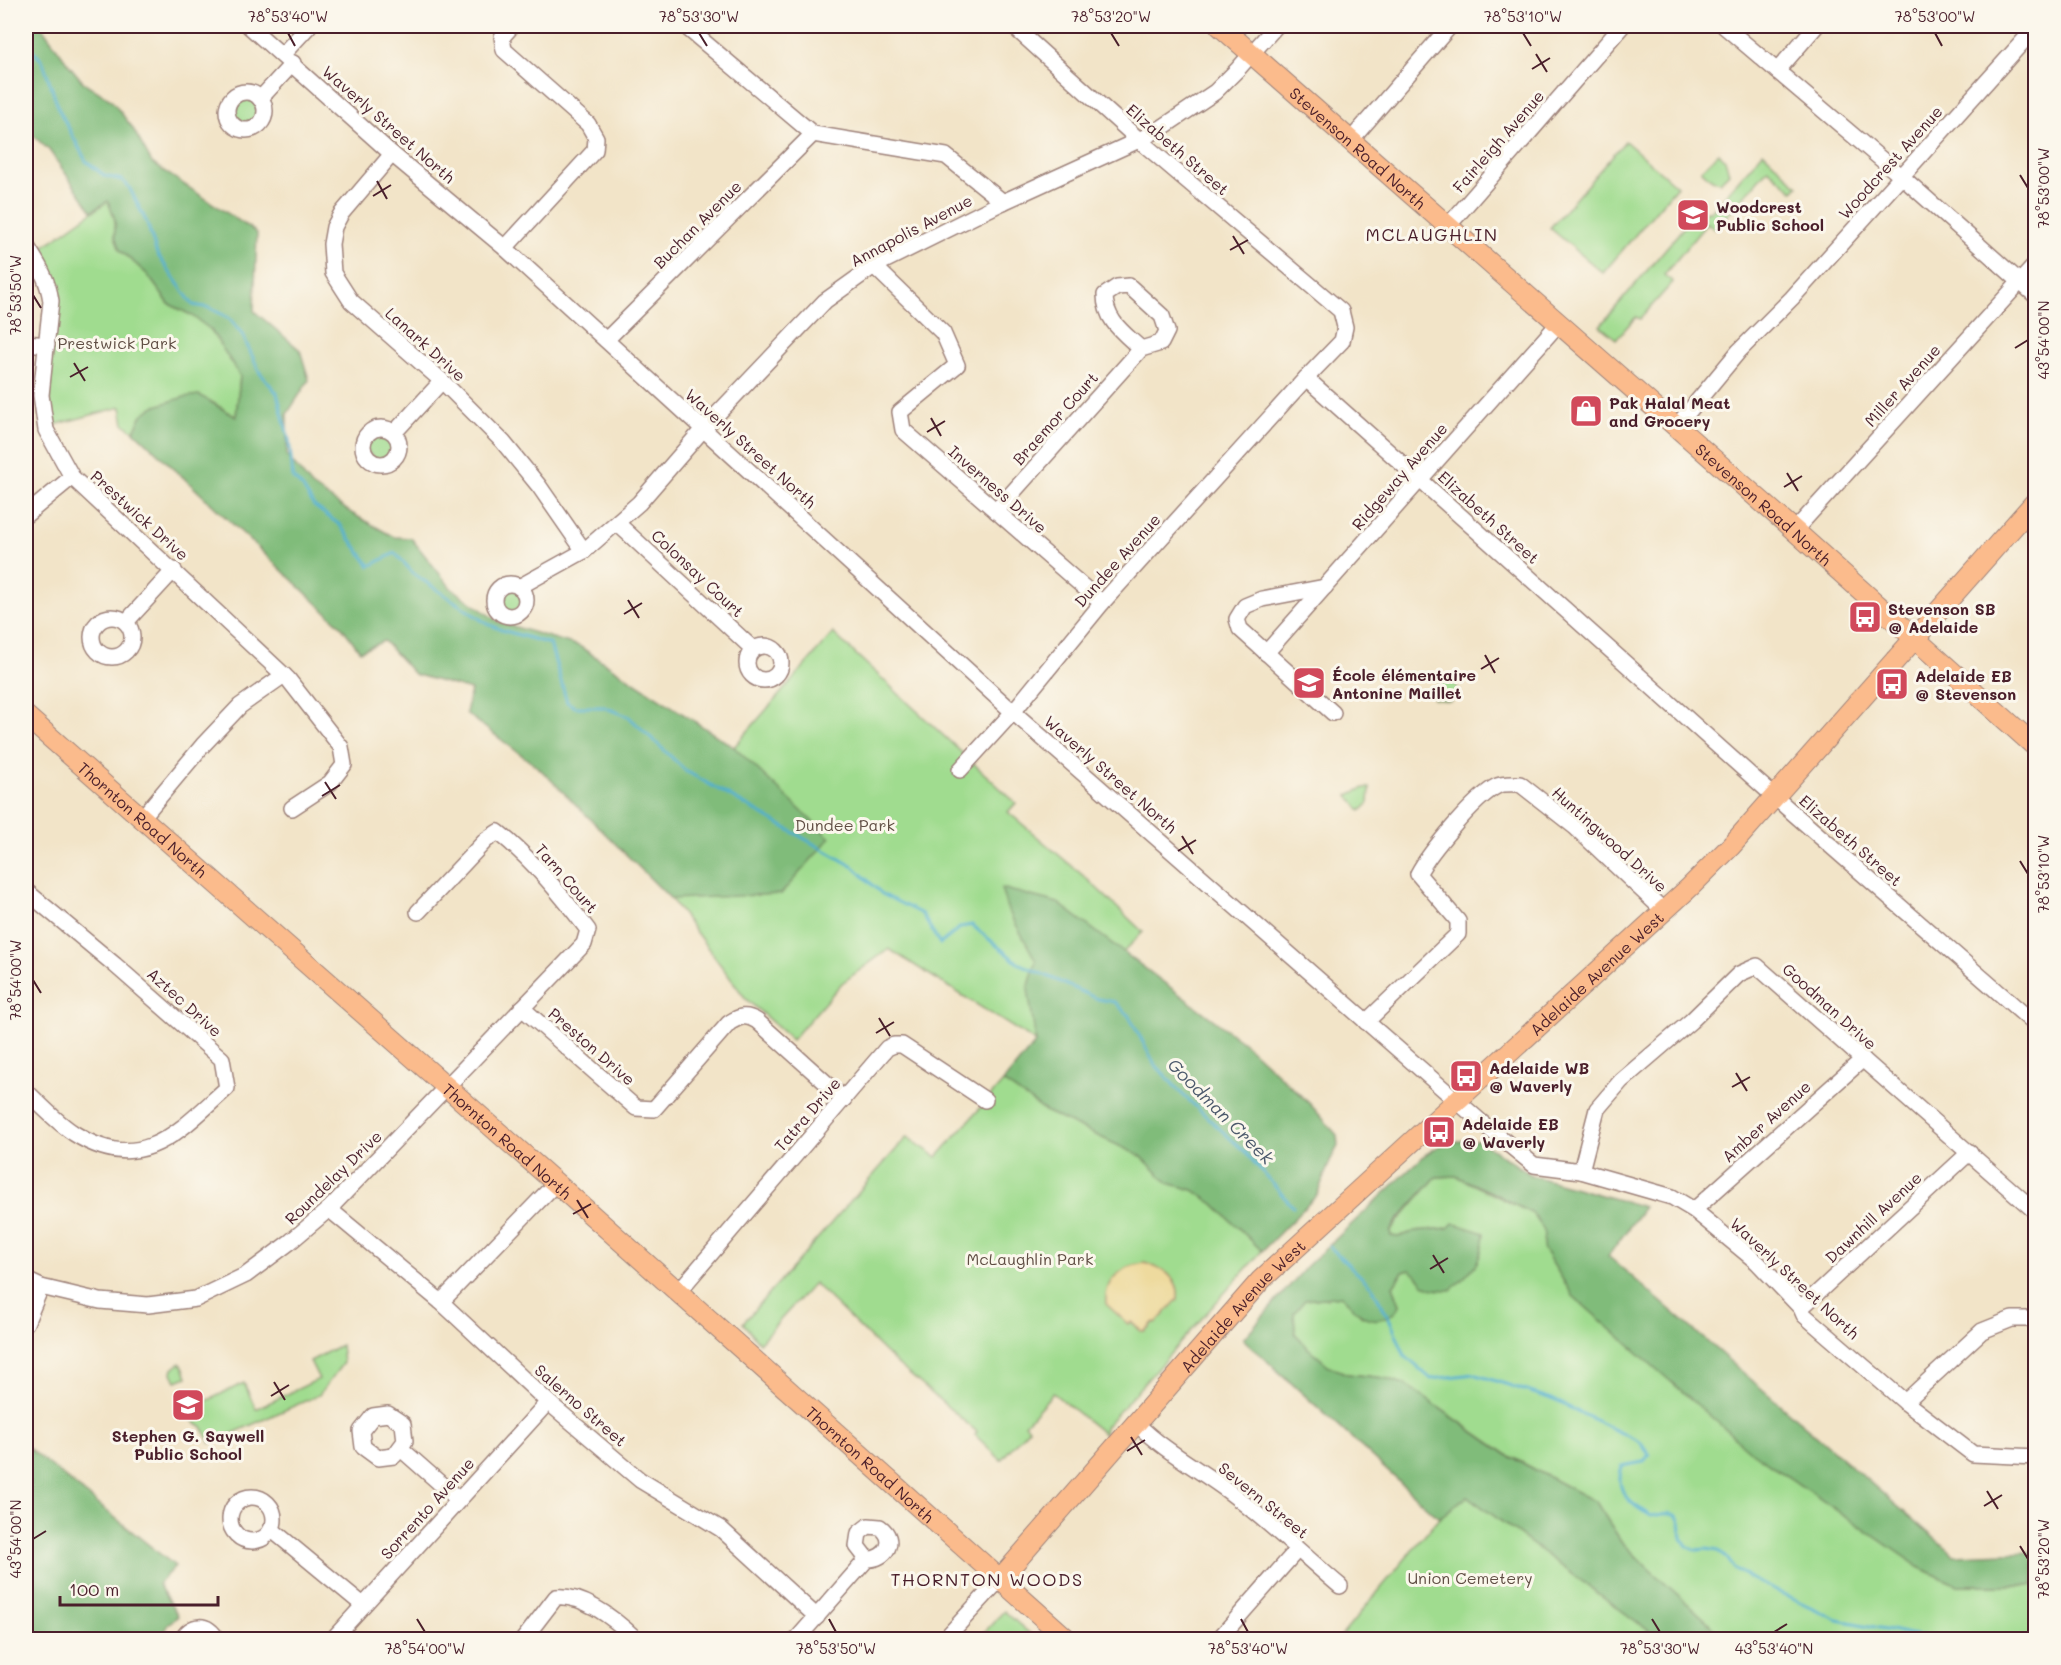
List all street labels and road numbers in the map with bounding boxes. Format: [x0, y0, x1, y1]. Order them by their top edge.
street label: Waverly Street North [318, 61, 460, 187]
street label: Stevenson Road North [1286, 82, 1431, 213]
street label: Fairleigh Avenue [1448, 85, 1548, 197]
street label: Elizabeth Street [1122, 99, 1234, 199]
street label: Woodcrest Avenue [1833, 101, 1947, 223]
street label: Buchan Avenue [648, 175, 746, 273]
street label: Annapolis Avenue [846, 189, 976, 271]
street label: Lanark Drive [381, 302, 471, 386]
street label: Miller Avenue [1859, 339, 1945, 431]
street label: Braemor Court [1008, 367, 1102, 469]
street label: Waverly Street North [681, 384, 821, 512]
street label: Ridgeway Avenue [1347, 418, 1451, 534]
street label: Stevenson Road North [1691, 438, 1836, 570]
street label: Inverness Drive [944, 440, 1052, 538]
street label: Prestwick Drive [86, 465, 194, 565]
street label: Elizabeth Street [1434, 466, 1544, 568]
street label: Dundee Avenue [1069, 509, 1165, 611]
street label: Colonsay Court [647, 525, 749, 621]
street label: Waverly Street North [1040, 711, 1182, 837]
street label: Thornton Road North [74, 757, 212, 882]
street label: Huntingwood Drive [1548, 782, 1672, 896]
street label: Elizabeth Street [1795, 790, 1907, 890]
street label: Tarn Court [531, 839, 603, 917]
street label: Adelaide Avenue West [1525, 906, 1668, 1040]
street label: Goodman Drive [1778, 958, 1882, 1054]
street label: Aztec Drive [143, 963, 227, 1041]
street label: Preston Drive [544, 1003, 640, 1089]
street label: Tatra Drive [769, 1073, 845, 1155]
street label: Amber Avenue [1717, 1076, 1815, 1166]
street label: Thornton Road North [439, 1078, 577, 1203]
street label: Roundelay Drive [280, 1125, 386, 1229]
street label: Dawnhill Avenue [1820, 1167, 1926, 1267]
street label: Waverly Street North [1726, 1213, 1864, 1343]
street label: Adelaide Avenue West [1175, 1235, 1309, 1376]
street label: Salerno Street [531, 1359, 631, 1451]
street label: Thornton Road North [802, 1401, 939, 1527]
street label: Sorrento Avenue [376, 1453, 478, 1563]
street label: Severn Street [1215, 1457, 1313, 1543]

